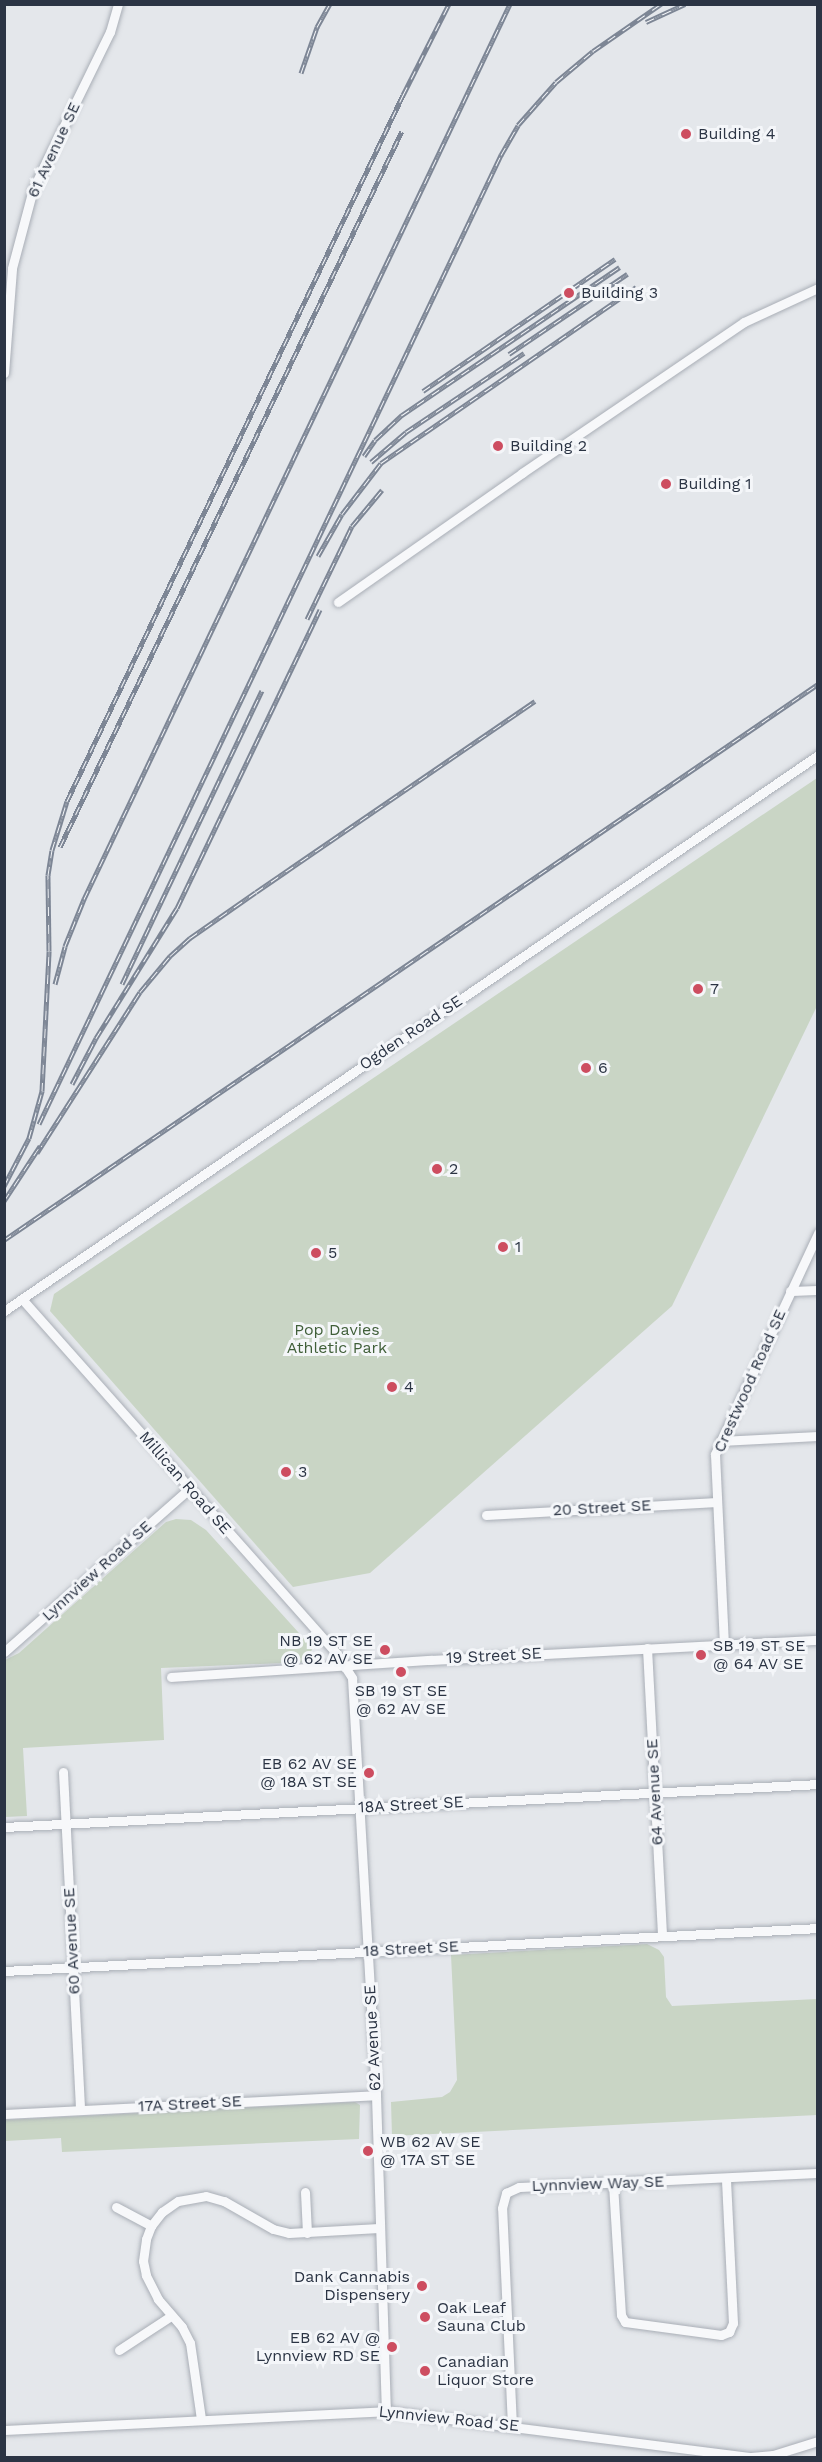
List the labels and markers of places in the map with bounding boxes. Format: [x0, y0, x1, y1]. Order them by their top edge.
place label: Building 4 [698, 124, 775, 144]
marker: Building 4 [679, 127, 693, 141]
place label: Building 3 [581, 283, 658, 303]
marker: Building 3 [562, 286, 576, 300]
place label: Building 2 [510, 436, 587, 456]
marker: Building 2 [491, 439, 505, 453]
place label: Building 1 [678, 474, 752, 494]
marker: Building 1 [659, 477, 673, 491]
place label: 7 [710, 979, 719, 999]
marker: 7 [691, 982, 705, 996]
place label: 6 [598, 1058, 608, 1078]
marker: 6 [579, 1061, 593, 1075]
place label: 2 [449, 1159, 458, 1179]
marker: 2 [430, 1162, 444, 1176]
place label: 1 [515, 1237, 521, 1257]
marker: 1 [496, 1240, 510, 1254]
place label: 5 [328, 1243, 337, 1263]
marker: 5 [309, 1246, 323, 1260]
place label: 4 [404, 1377, 414, 1397]
marker: 4 [385, 1380, 399, 1394]
place label: 3 [298, 1462, 307, 1482]
marker: 3 [279, 1465, 293, 1479]
place label: NB 19 ST SE @ 62 AV SE [278, 1631, 373, 1669]
place label: SB 19 ST SE @ 64 AV SE [713, 1636, 806, 1674]
marker: NB 19 ST SE @ 62 AV SE [378, 1643, 392, 1657]
marker: SB 19 ST SE @ 64 AV SE [694, 1648, 708, 1662]
marker: SB 19 ST SE @ 62 AV SE [394, 1665, 408, 1679]
place label: SB 19 ST SE @ 62 AV SE [354, 1681, 448, 1719]
place label: EB 62 AV SE @ 18A ST SE [259, 1754, 357, 1792]
marker: EB 62 AV SE @ 18A ST SE [362, 1766, 376, 1780]
place label: WB 62 AV SE @ 17A ST SE [380, 2132, 482, 2170]
marker: WB 62 AV SE @ 17A ST SE [361, 2144, 375, 2158]
place label: Dank Cannabis Dispensery [293, 2267, 410, 2305]
marker: Dank Cannabis Dispensery [415, 2279, 429, 2293]
place label: Oak Leaf Sauna Club [437, 2298, 526, 2336]
marker: Oak Leaf Sauna Club [418, 2310, 432, 2324]
place label: EB 62 AV @ Lynnview RD SE [255, 2328, 380, 2366]
marker: EB 62 AV @ Lynnview RD SE [385, 2340, 399, 2354]
place label: Canadian Liquor Store [437, 2352, 534, 2390]
marker: Canadian Liquor Store [418, 2364, 432, 2378]

